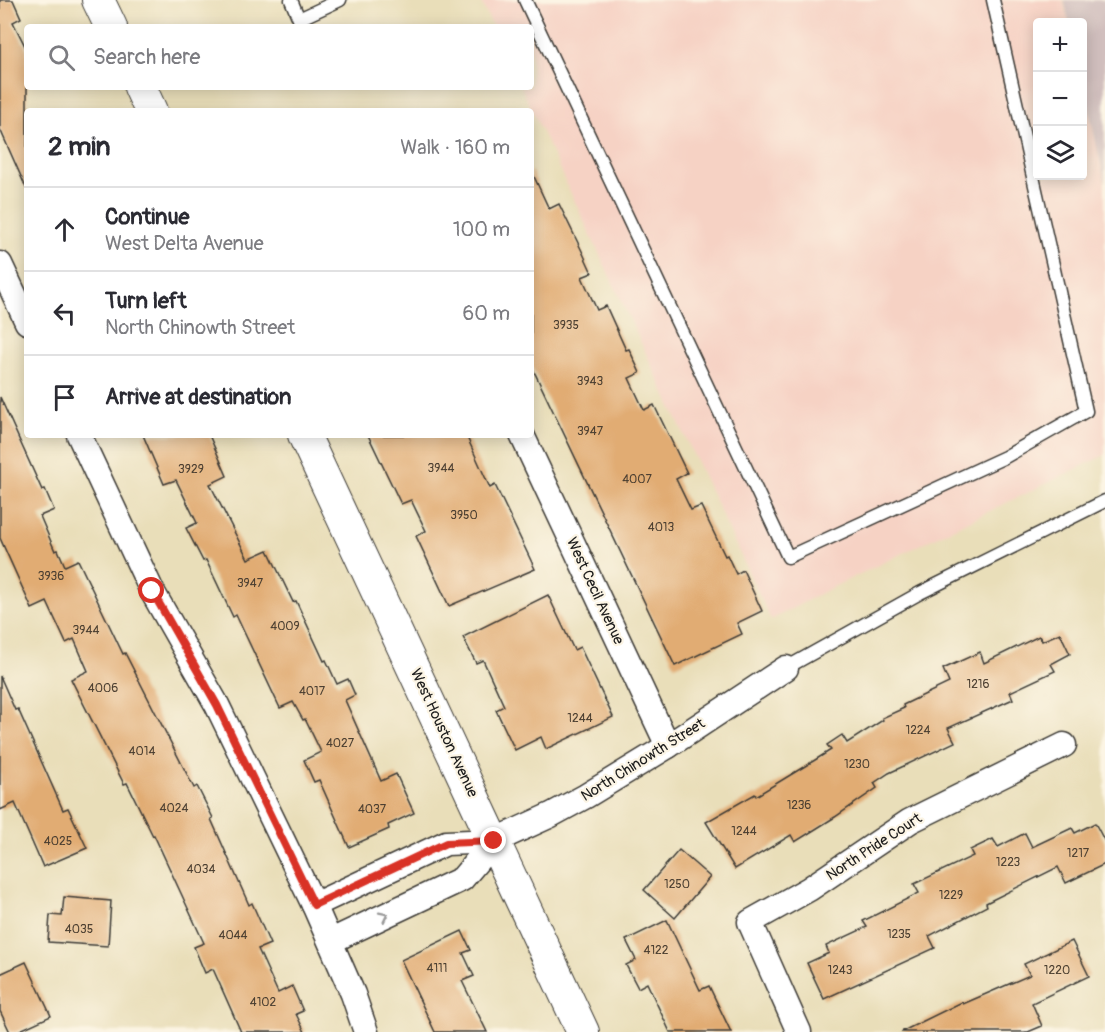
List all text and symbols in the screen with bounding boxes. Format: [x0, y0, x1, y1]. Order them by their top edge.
map controls [1033, 18, 1087, 180]
button: + [1033, 18, 1087, 72]
search box [24, 24, 534, 90]
icon: search [45, 41, 78, 74]
text: Search here [93, 43, 200, 71]
button: − [1033, 72, 1087, 126]
button: layers [1033, 126, 1087, 180]
text: 2 min [48, 131, 110, 163]
text: Walk · 160 m [400, 135, 510, 160]
text: Continue [105, 203, 189, 231]
icon: ahead [48, 213, 81, 246]
text: 100 m [453, 217, 510, 242]
text: West Delta Avenue [105, 231, 264, 256]
text: Turn left [105, 287, 187, 315]
icon: left [48, 297, 81, 330]
text: 60 m [463, 301, 510, 326]
text: North Chinowth Street [105, 315, 295, 340]
house number: 3935 [553, 318, 579, 333]
house number: 3943 [577, 374, 604, 389]
icon: arrive [48, 381, 81, 414]
text: Arrive at destination [105, 383, 291, 411]
house number: 3947 [577, 424, 604, 439]
house number: 3944 [428, 461, 454, 476]
house number: 3929 [178, 462, 204, 477]
house number: 4007 [622, 472, 653, 487]
house number: 3950 [450, 508, 478, 523]
house number: 4013 [648, 520, 675, 535]
street label: West Cecil Avenue [562, 534, 628, 648]
house number: 3936 [38, 569, 64, 584]
house number: 3947 [237, 576, 264, 591]
route start [138, 577, 164, 603]
house number: 4009 [270, 619, 300, 634]
house number: 3944 [73, 623, 99, 638]
street label: West Houston Avenue [406, 666, 482, 801]
house number: 1216 [966, 677, 990, 692]
house number: 4006 [88, 681, 118, 696]
house number: 4017 [299, 684, 326, 699]
house number: 1244 [567, 711, 593, 726]
street label: North Chinowth Street [577, 714, 709, 806]
house number: 1224 [905, 723, 931, 738]
house number: 4027 [326, 736, 355, 751]
house number: 4014 [129, 744, 155, 759]
house number: 1230 [844, 757, 870, 772]
house number: 1236 [787, 798, 811, 813]
house number: 4024 [160, 801, 188, 816]
house number: 4037 [358, 802, 387, 817]
street label: North Pride Court [823, 808, 926, 885]
house number: 1244 [731, 824, 757, 839]
route end [480, 827, 506, 853]
house number: 4025 [44, 834, 72, 849]
house number: 1217 [1067, 846, 1090, 861]
house number: 1223 [996, 855, 1021, 870]
house number: 4034 [187, 862, 215, 877]
house number: 1250 [664, 877, 690, 892]
house number: 1229 [939, 888, 963, 903]
one-way arrow [377, 912, 388, 924]
house number: 4035 [65, 922, 93, 937]
house number: 1235 [887, 927, 911, 942]
house number: 4044 [218, 928, 248, 943]
house number: 4122 [643, 943, 669, 958]
house number: 4111 [426, 961, 448, 976]
house number: 1243 [827, 963, 853, 978]
house number: 1220 [1044, 963, 1070, 978]
house number: 4102 [250, 995, 277, 1010]

